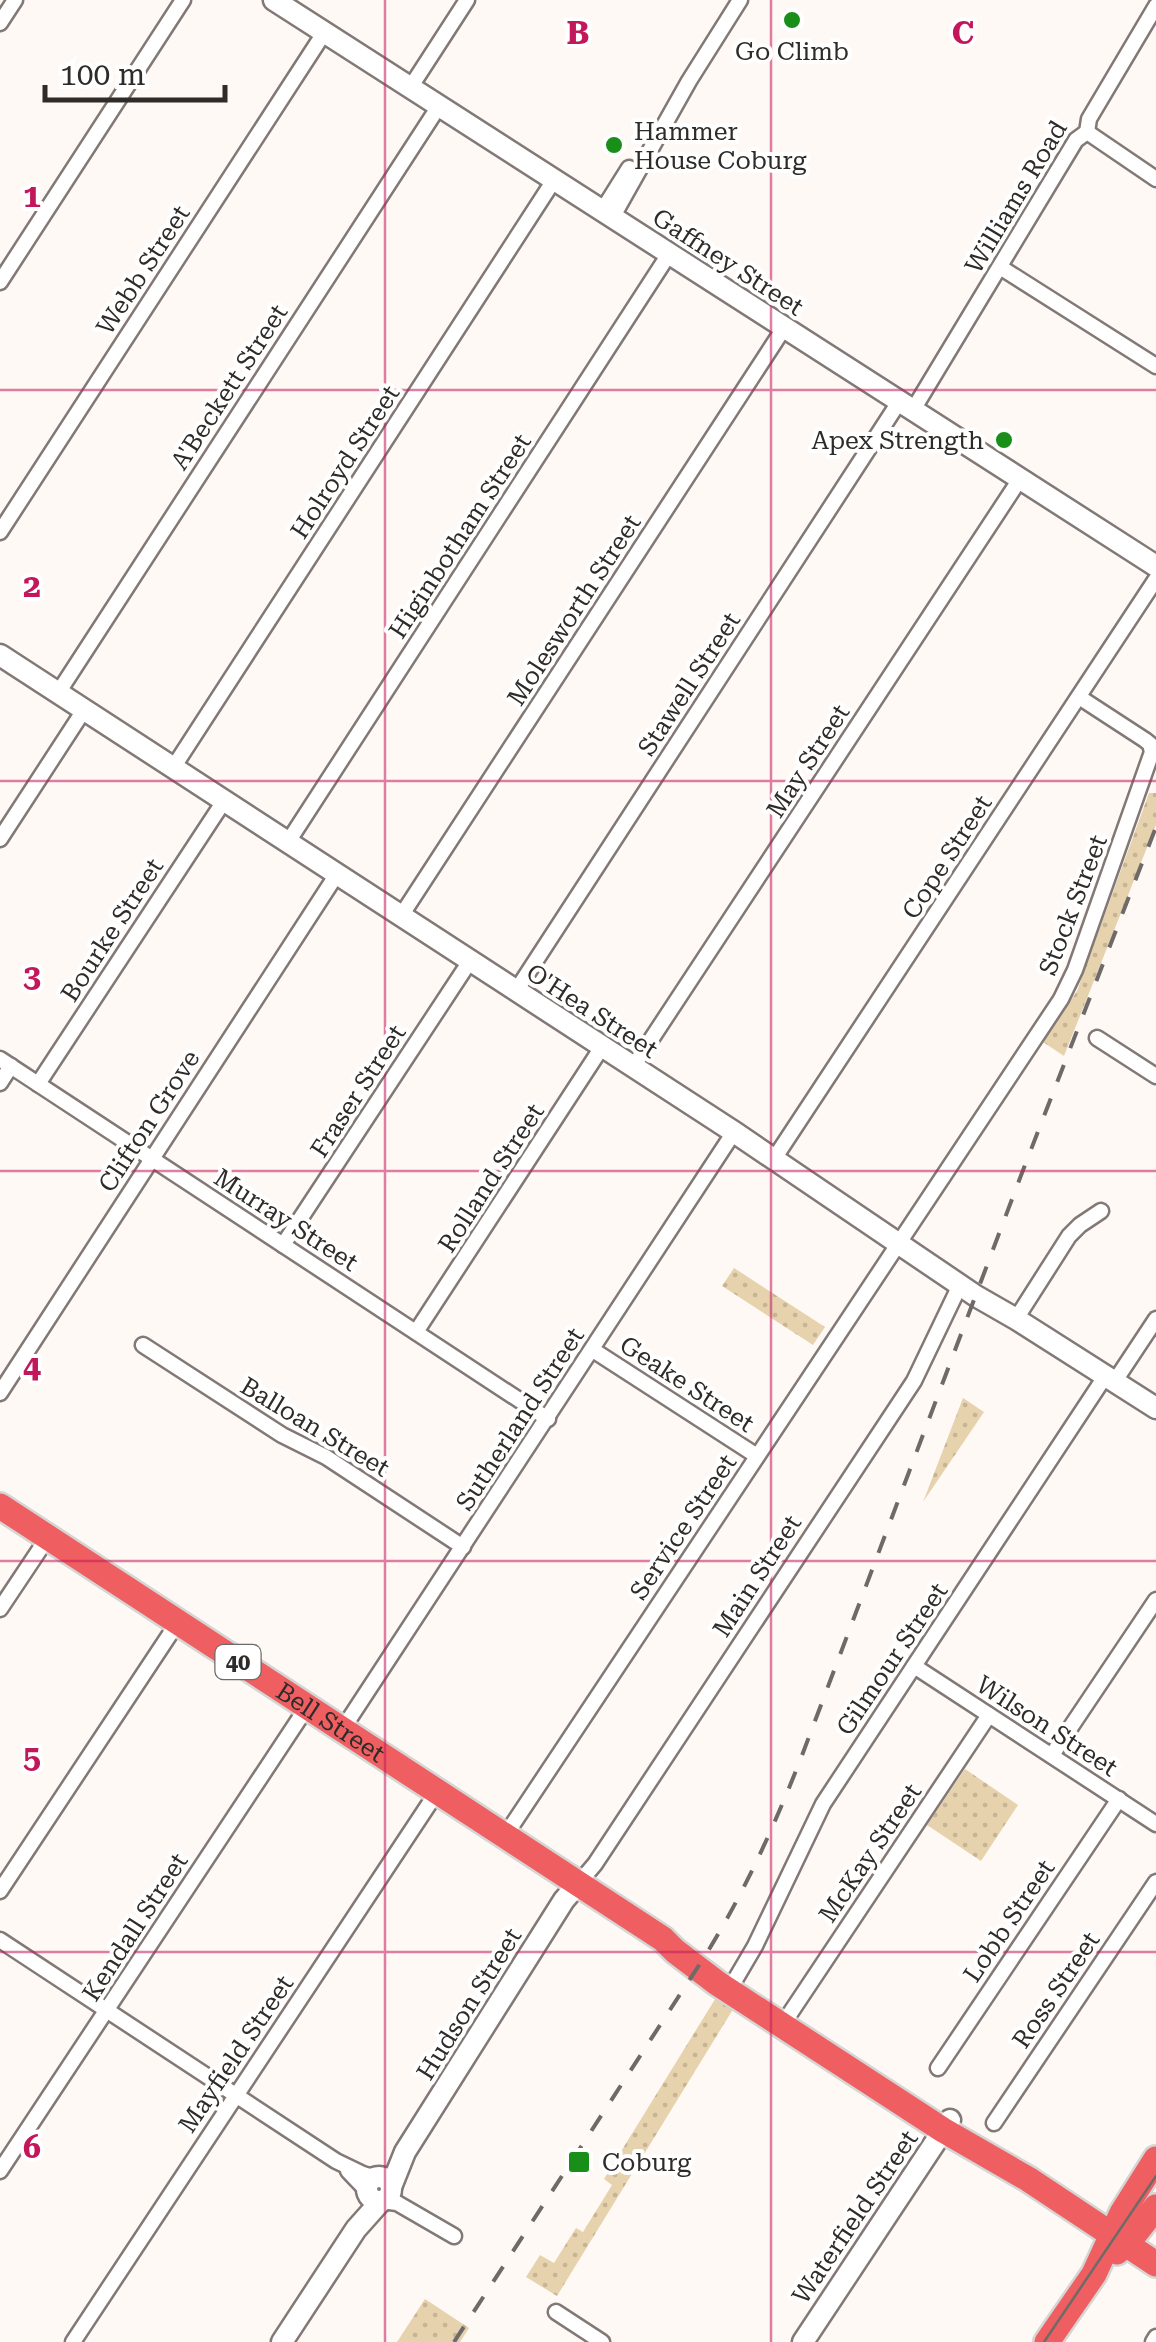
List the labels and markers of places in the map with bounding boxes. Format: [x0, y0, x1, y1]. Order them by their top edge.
marker: Go Climb [781, 9, 803, 31]
place label: Go Climb [735, 37, 849, 66]
place label: Hammer House Coburg [634, 117, 807, 175]
marker: Hammer House Coburg [603, 134, 625, 156]
place label: Apex Strength [811, 426, 984, 455]
marker: Apex Strength [993, 429, 1015, 451]
place label: Coburg [602, 2148, 692, 2177]
marker: Coburg [566, 2149, 592, 2175]

